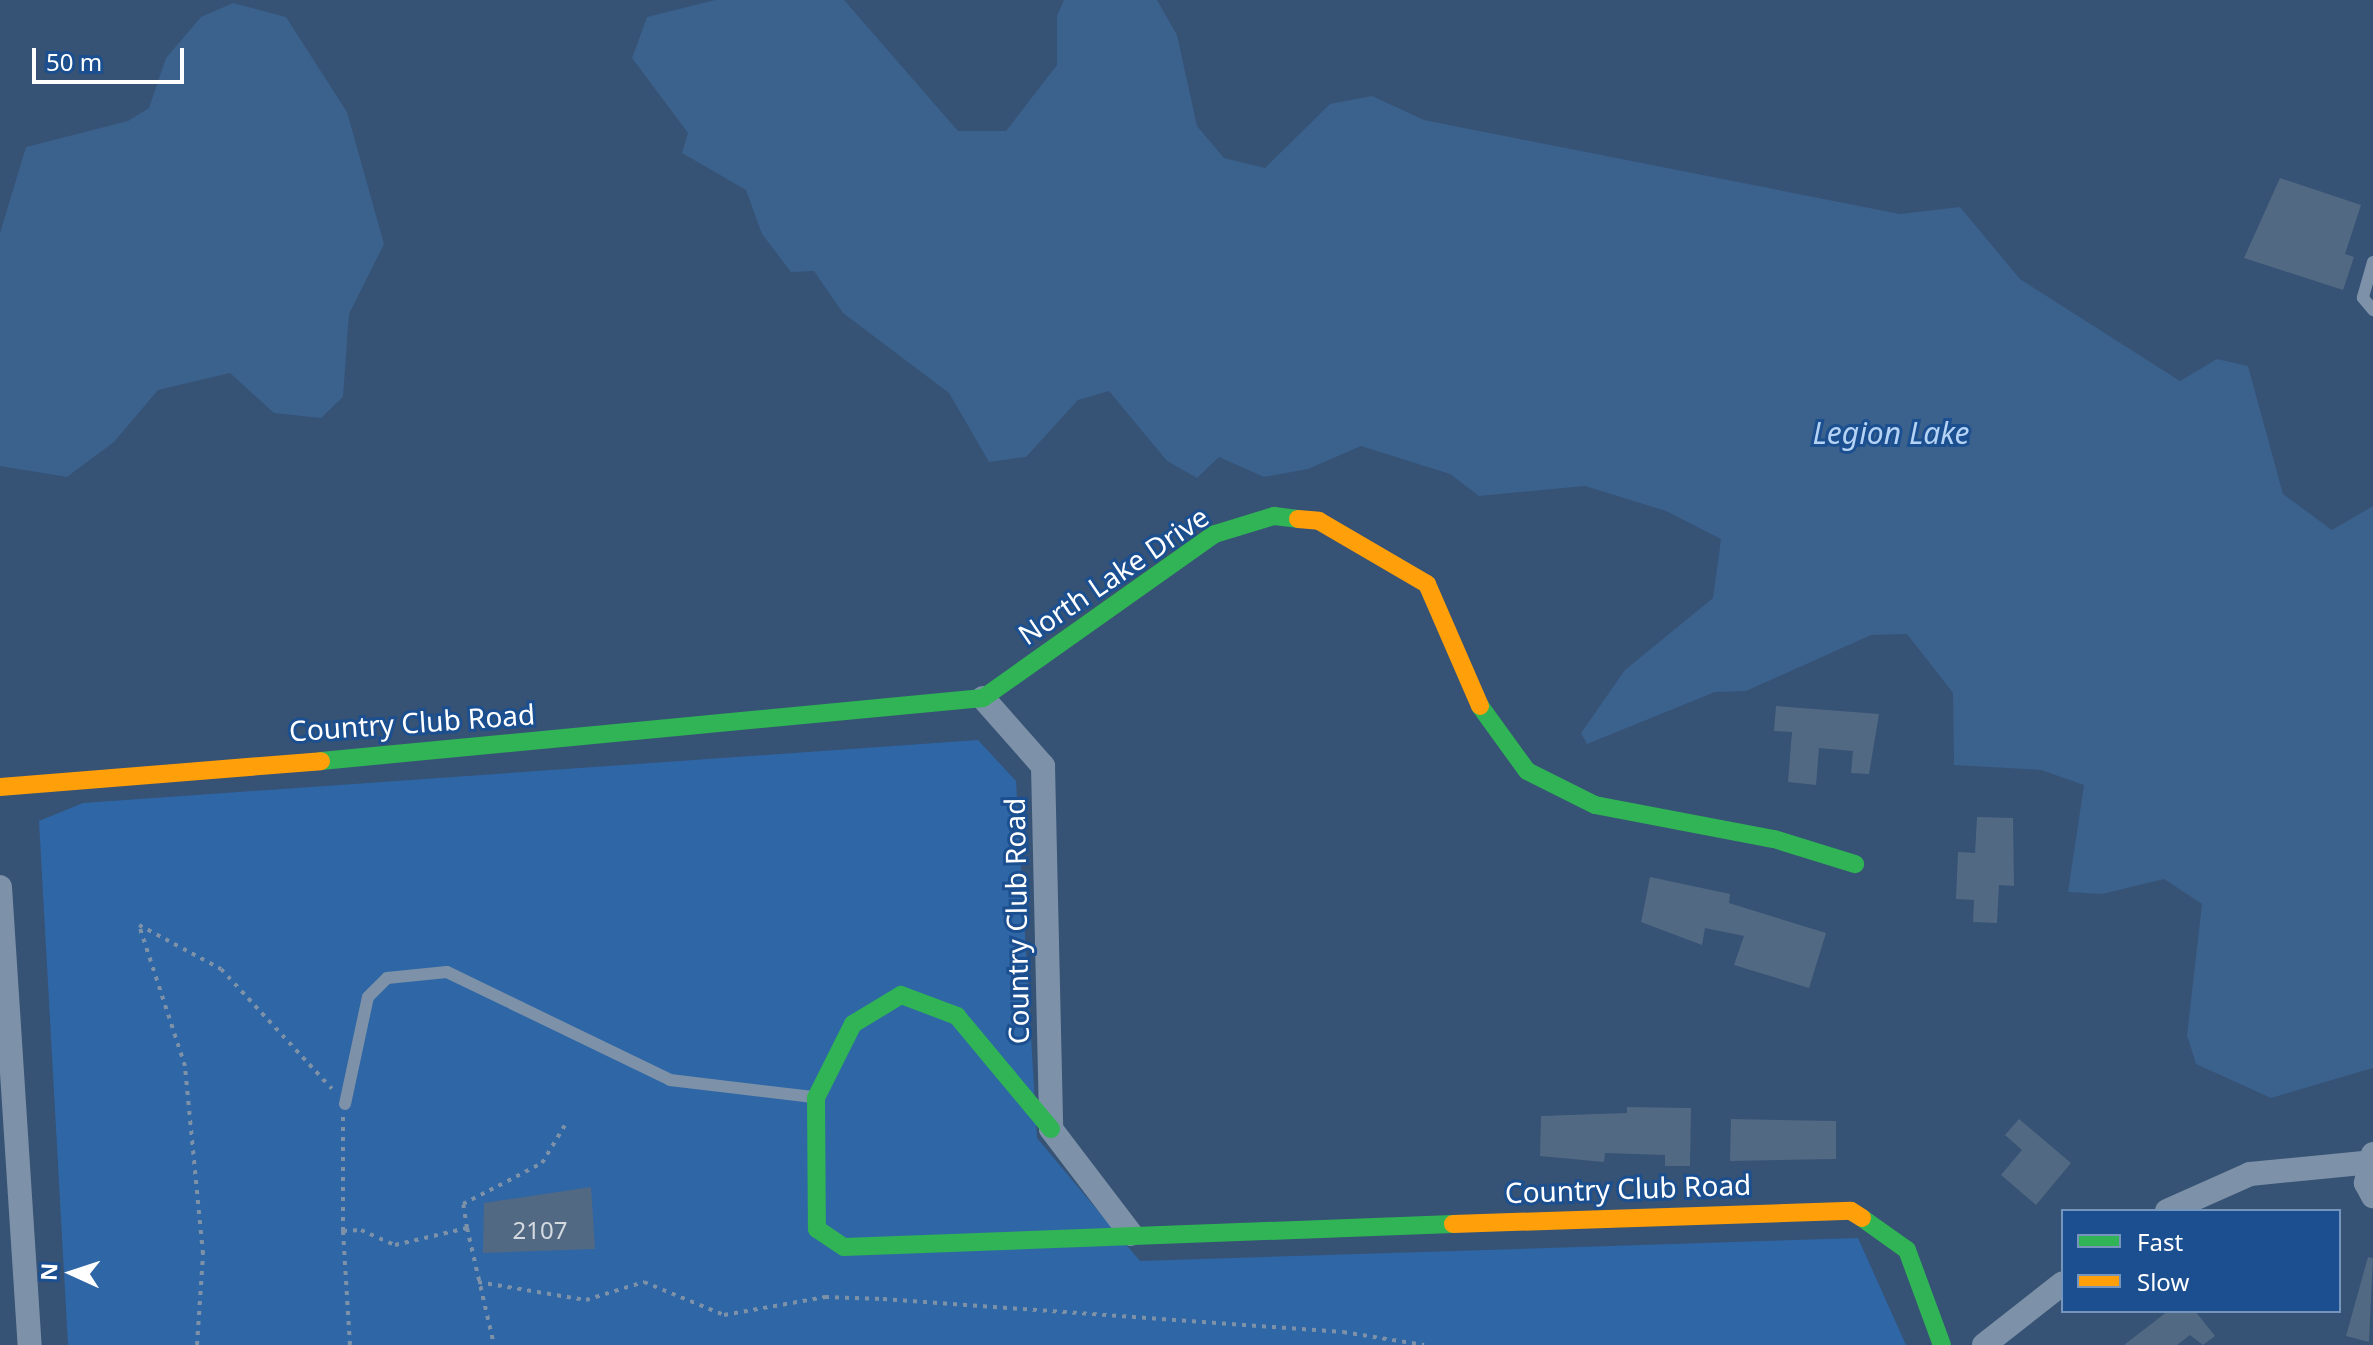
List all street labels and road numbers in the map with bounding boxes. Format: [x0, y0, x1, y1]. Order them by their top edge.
street label: North Lake Drive [1012, 499, 1214, 651]
street label: Country Club Road [288, 697, 536, 747]
street label: Country Club Road [997, 797, 1035, 1045]
street label: Country Club Road [1504, 1167, 1752, 1209]

